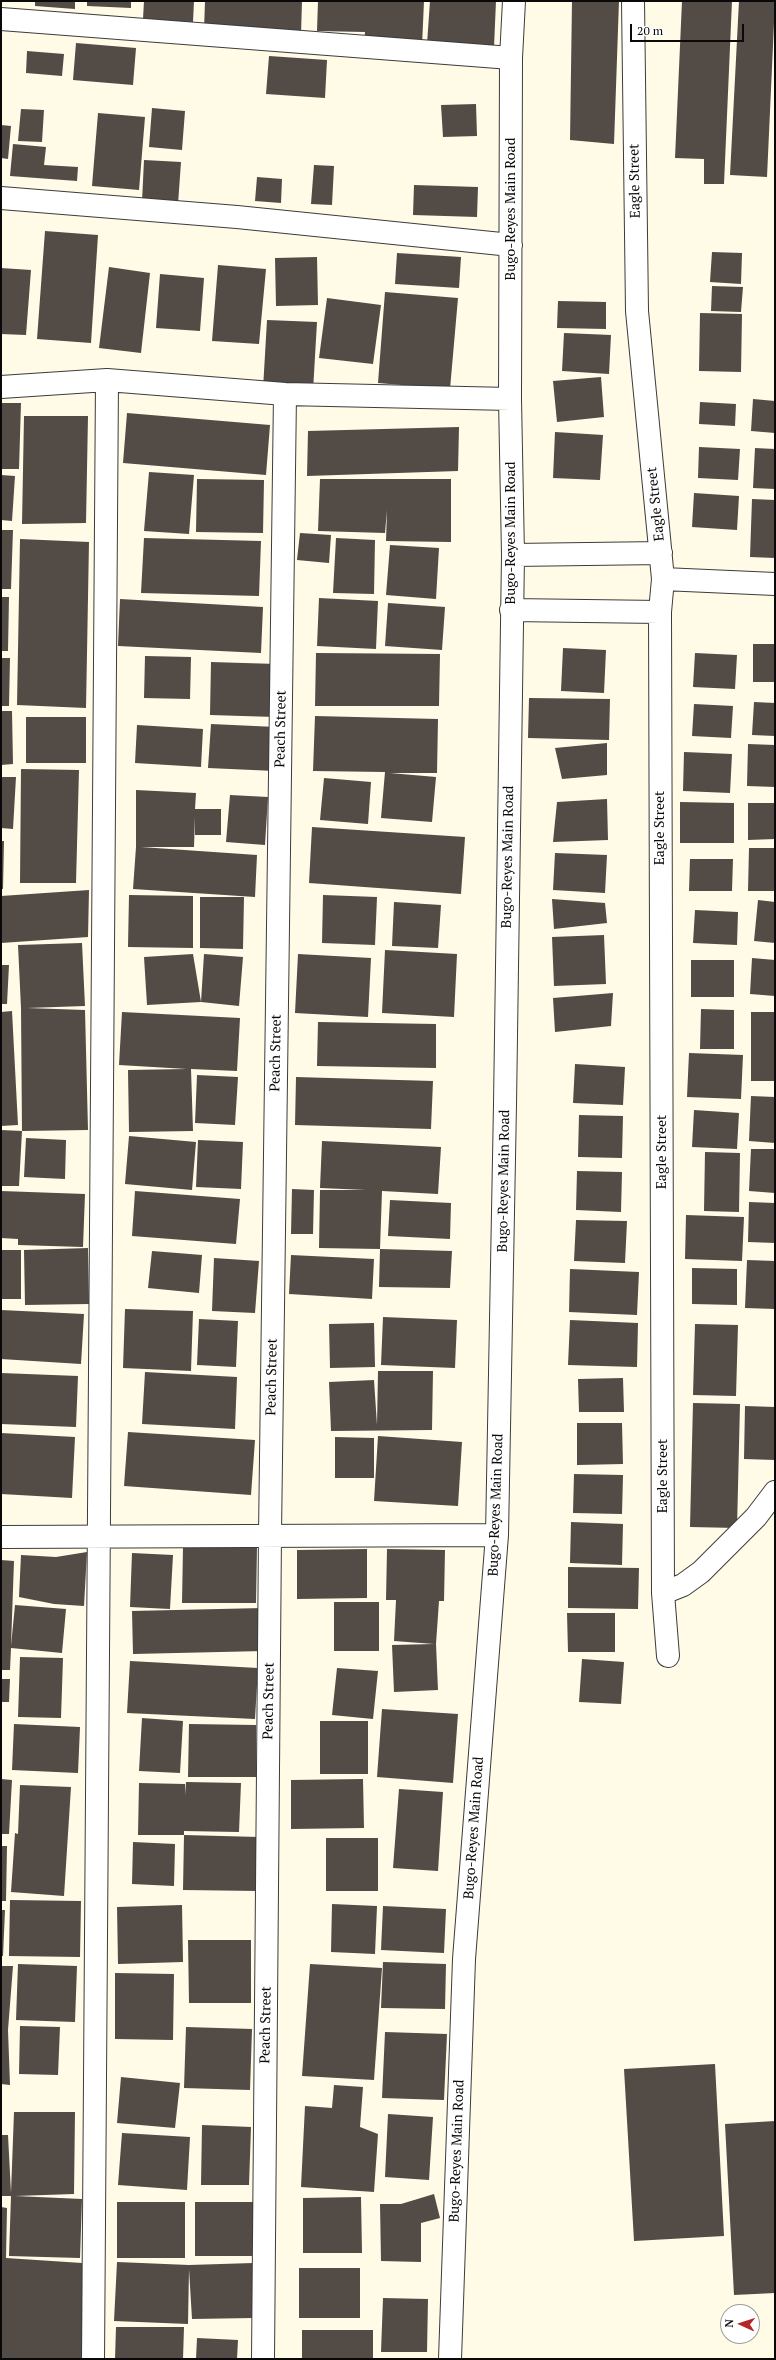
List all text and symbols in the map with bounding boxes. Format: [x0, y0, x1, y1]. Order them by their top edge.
scale bar [632, 16, 746, 42]
text: 20 m [637, 23, 663, 38]
street label: Bugo-Reyes Main Road [503, 138, 519, 280]
street label: Eagle Street [626, 144, 644, 218]
street label: Bugo-Reyes Main Road [503, 462, 519, 604]
street label: Eagle Street [644, 466, 668, 542]
street label: Peach Street [272, 690, 290, 768]
street label: Bugo-Reyes Main Road [498, 785, 518, 929]
street label: Eagle Street [652, 791, 668, 865]
street label: Peach Street [267, 1014, 285, 1092]
street label: Bugo-Reyes Main Road [494, 1109, 514, 1253]
street label: Eagle Street [654, 1115, 670, 1189]
street label: Peach Street [263, 1338, 281, 1416]
street label: Bugo-Reyes Main Road [485, 1433, 507, 1577]
street label: Eagle Street [655, 1439, 671, 1513]
street label: Peach Street [260, 1662, 278, 1740]
street label: Bugo-Reyes Main Road [461, 1756, 487, 1900]
street label: Peach Street [257, 1986, 275, 2064]
street label: Bugo-Reyes Main Road [446, 2079, 468, 2223]
north arrow [720, 2304, 760, 2344]
text: N [722, 2319, 736, 2328]

